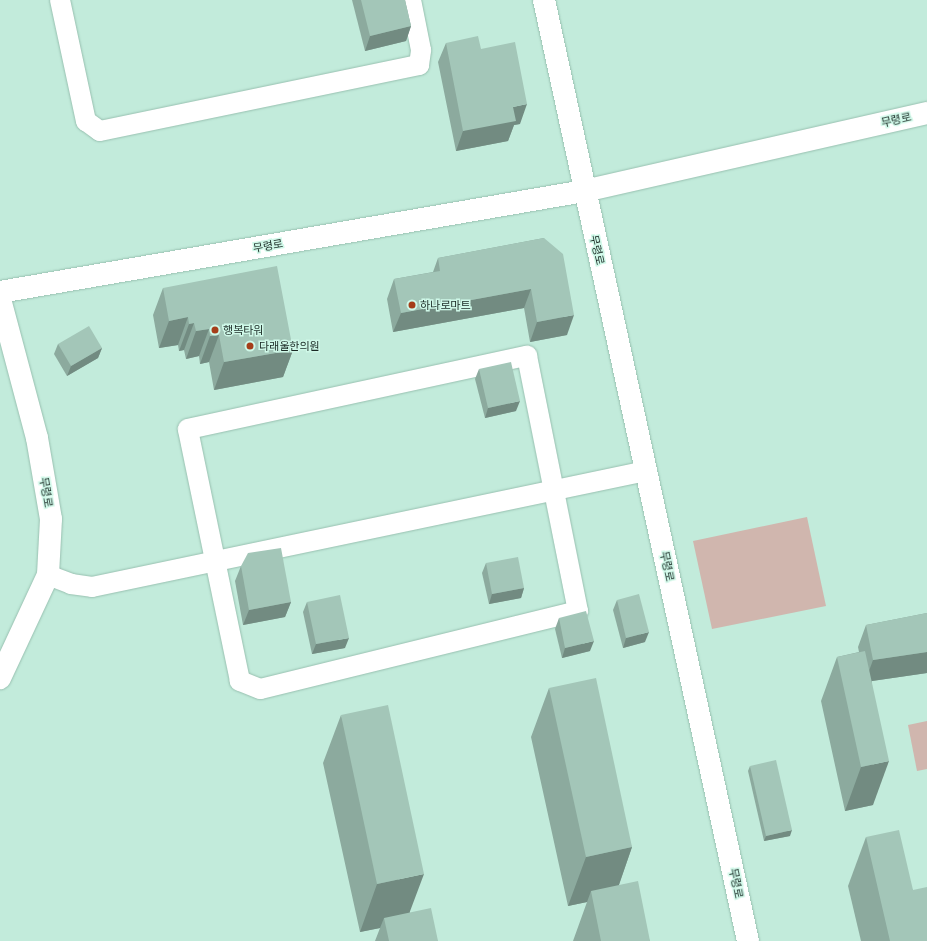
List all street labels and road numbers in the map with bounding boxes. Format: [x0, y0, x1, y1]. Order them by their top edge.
street label: 무령로 [880, 110, 912, 130]
street label: 무령로 [587, 234, 607, 266]
street label: 무령로 [252, 237, 284, 255]
street label: 무령로 [37, 476, 55, 508]
street label: 무령로 [657, 550, 677, 582]
street label: 무령로 [726, 867, 746, 899]

